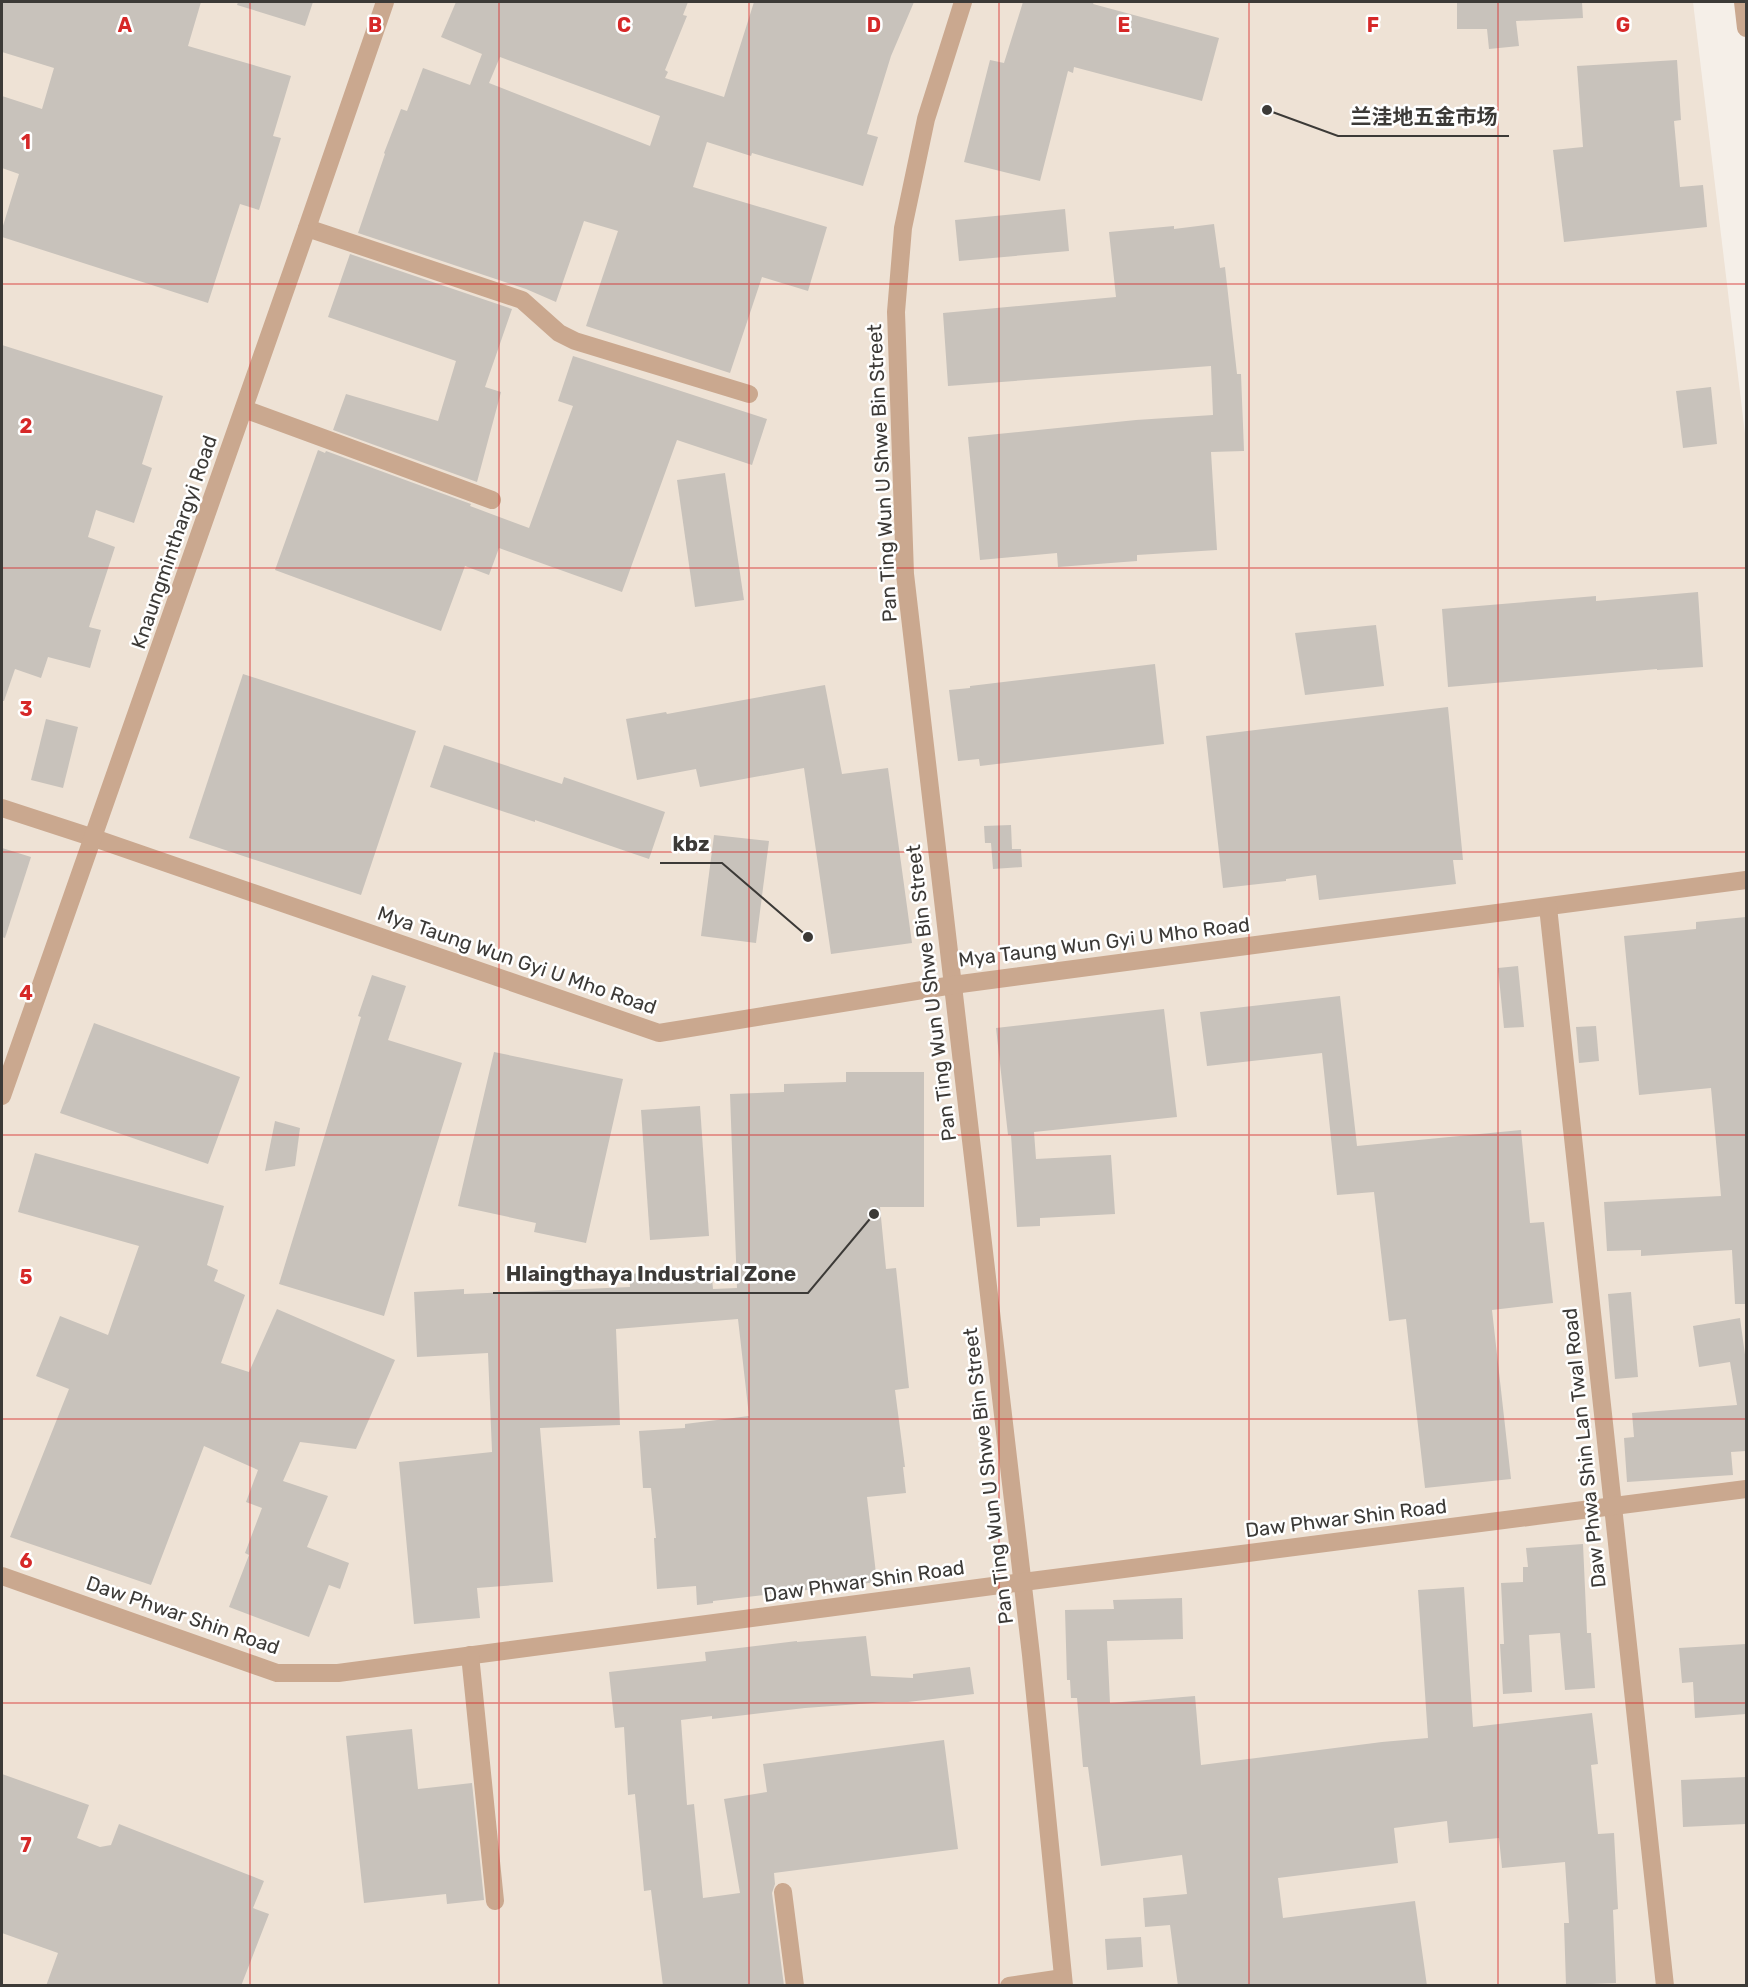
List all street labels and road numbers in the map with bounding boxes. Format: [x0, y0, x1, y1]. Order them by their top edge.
street label: Pan Ting Wun U Shwe Bin Street [862, 323, 902, 623]
street label: Knaungminthargyi Road [126, 432, 222, 652]
street label: Pan Ting Wun U Shwe Bin Street [901, 843, 961, 1143]
street label: Mya Taung Wun Gyi U Mho Road [374, 901, 660, 1019]
street label: Mya Taung Wun Gyi U Mho Road [957, 912, 1251, 972]
street label: Daw Phwa Shin Lan Twal Road [1557, 1307, 1611, 1589]
street label: Pan Ting Wun U Shwe Bin Street [958, 1326, 1018, 1626]
street label: Daw Phwar Shin Road [1244, 1494, 1448, 1542]
street label: Daw Phwar Shin Road [762, 1555, 966, 1607]
street label: Daw Phwar Shin Road [83, 1571, 283, 1659]

